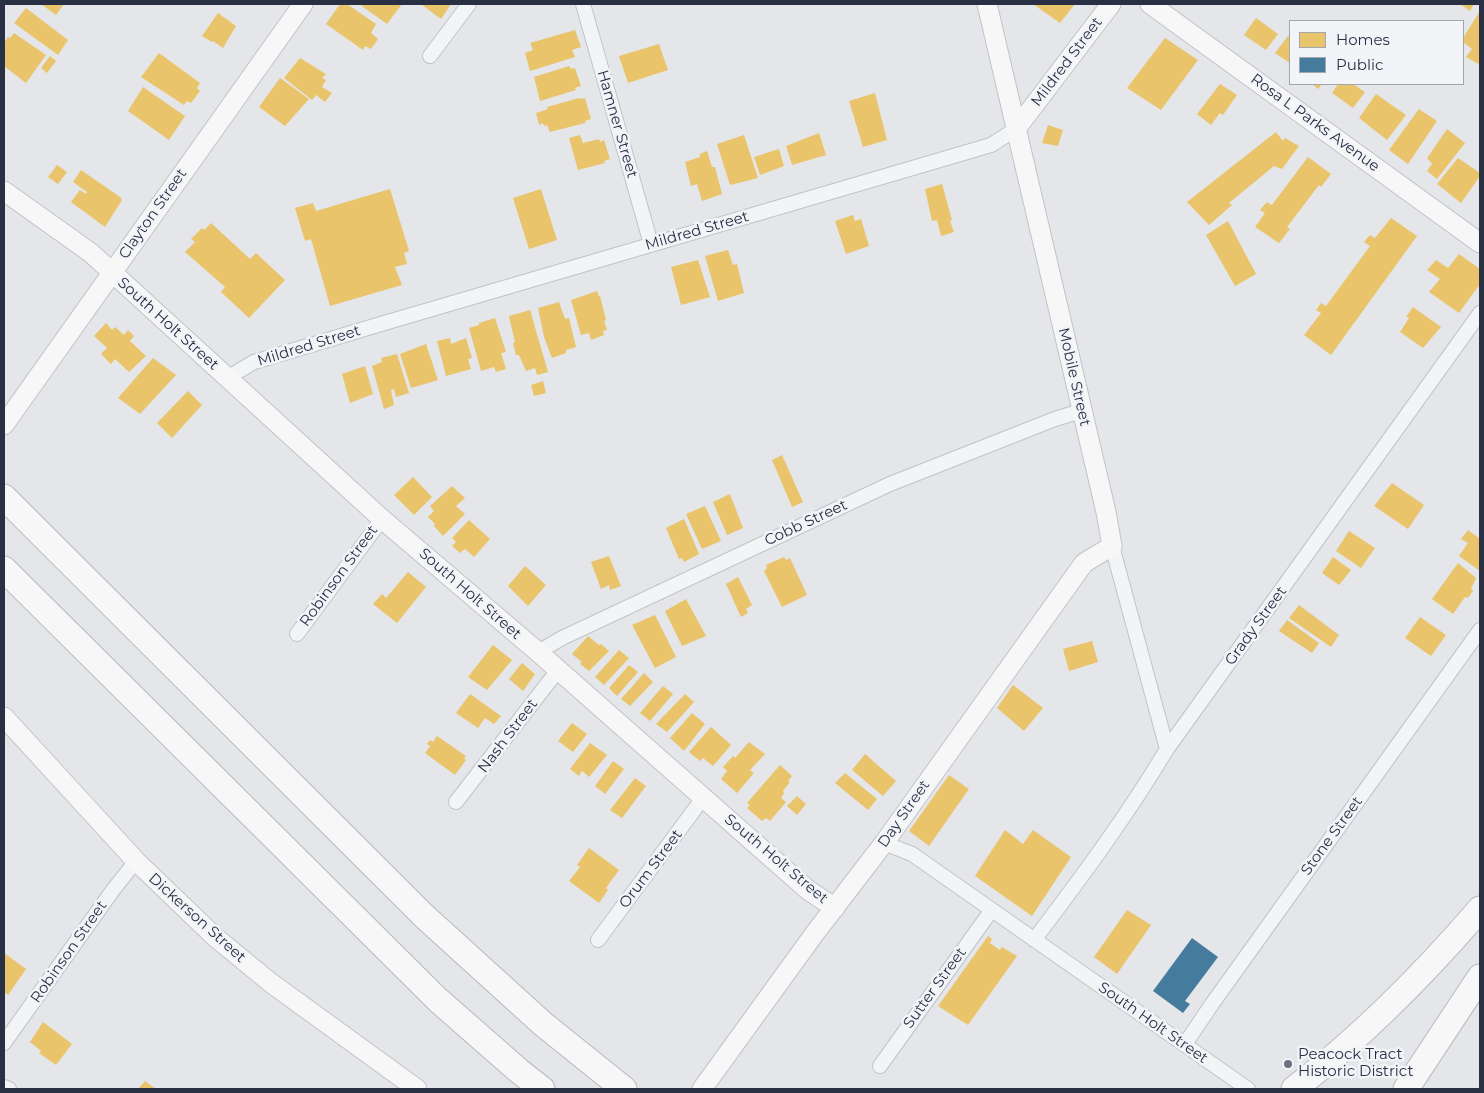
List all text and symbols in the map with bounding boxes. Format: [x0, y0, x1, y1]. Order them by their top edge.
street label: Mildred Street [1028, 14, 1106, 110]
legend [1289, 20, 1464, 85]
text: Homes [1336, 30, 1390, 49]
text: Public [1336, 55, 1384, 74]
street label: Hamner Street [593, 68, 641, 180]
street label: Rosa L Parks Avenue [1247, 70, 1383, 176]
street label: Clayton Street [115, 165, 191, 263]
street label: Mildred Street [643, 208, 751, 254]
street label: South Holt Street [114, 274, 222, 374]
street label: Mildred Street [255, 322, 363, 370]
street label: Mobile Street [1054, 326, 1094, 428]
street label: Cobb Street [762, 496, 850, 550]
street label: Robinson Street [296, 522, 382, 630]
street label: South Holt Street [415, 545, 525, 643]
street label: Grady Street [1221, 583, 1291, 669]
street label: Nash Street [474, 696, 542, 776]
street label: Day Street [874, 777, 934, 851]
street label: Stone Street [1297, 793, 1367, 879]
street label: South Holt Street [721, 810, 831, 908]
street label: Orum Street [616, 826, 686, 912]
street label: Dickerson Street [145, 870, 249, 966]
street label: Robinson Street [27, 897, 111, 1007]
street label: Sutter Street [900, 944, 970, 1032]
street label: South Holt Street [1095, 978, 1211, 1068]
place label: Peacock Tract Historic District [1298, 1046, 1413, 1081]
marker: Peacock Tract Historic District [1282, 1058, 1294, 1070]

